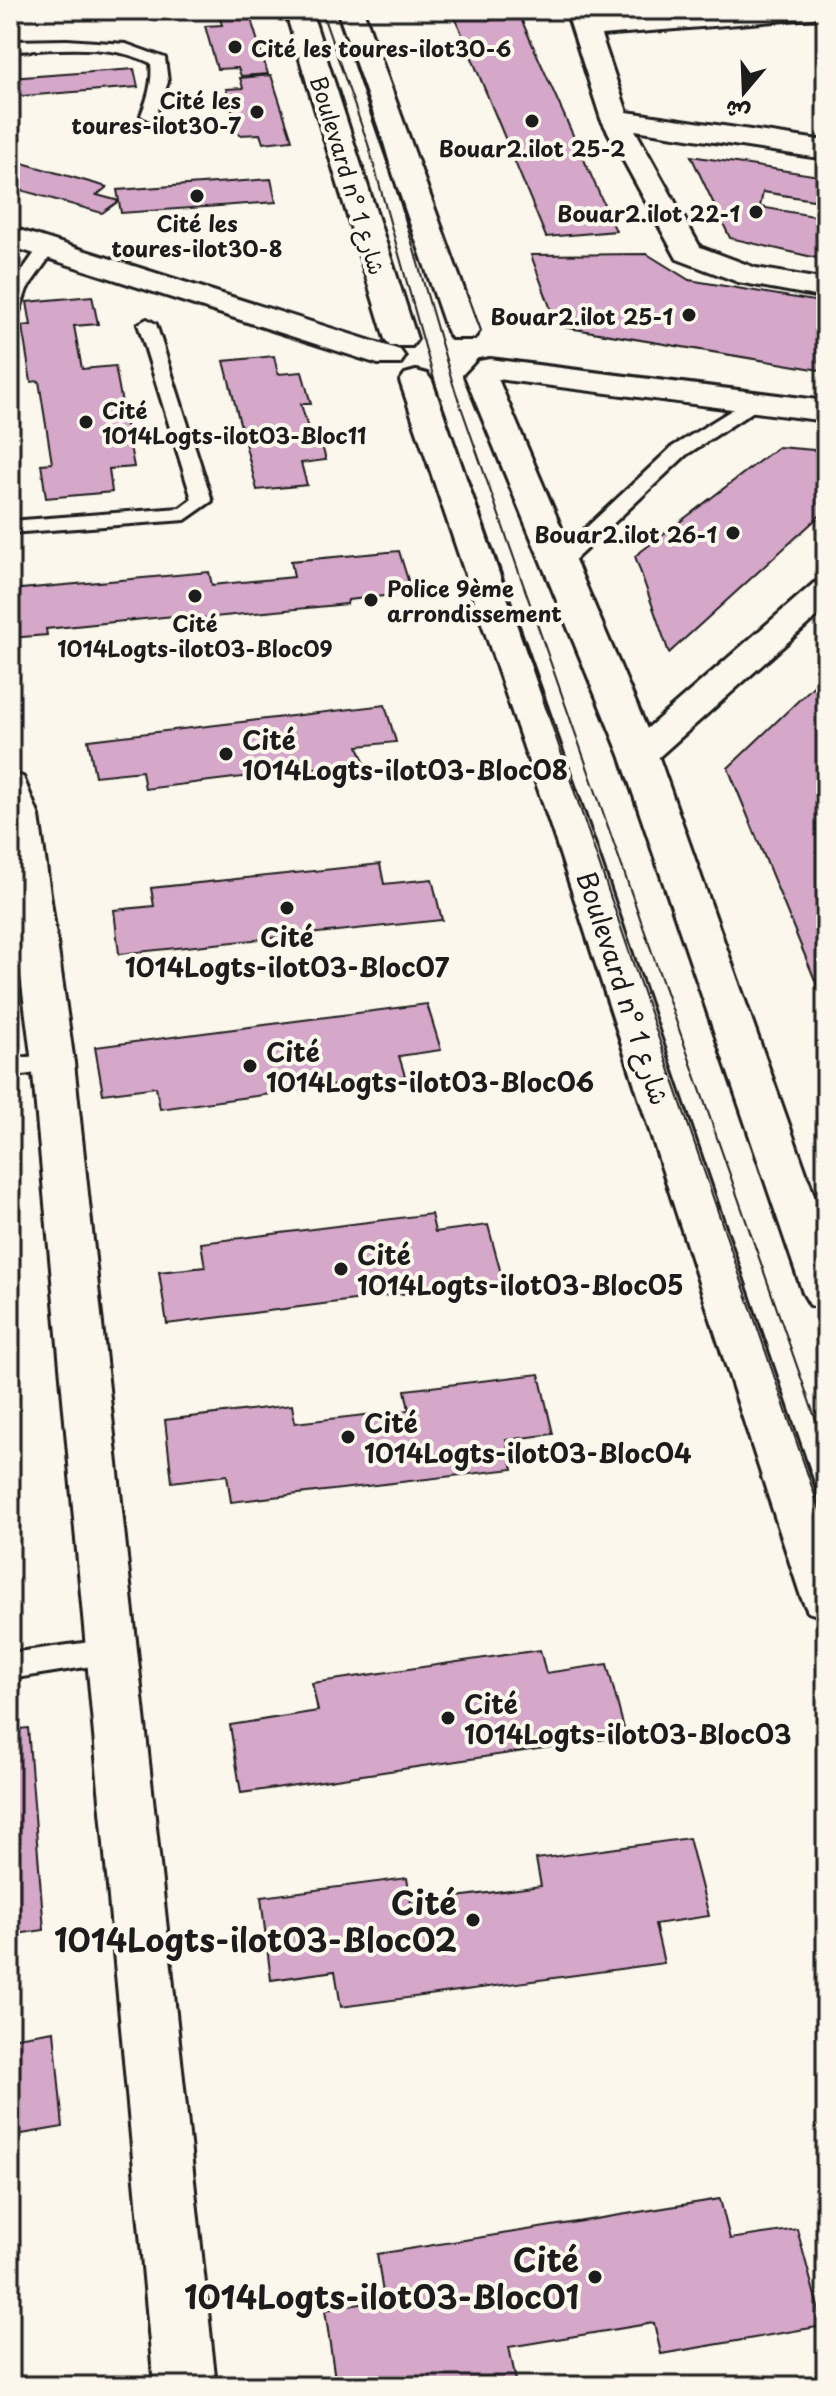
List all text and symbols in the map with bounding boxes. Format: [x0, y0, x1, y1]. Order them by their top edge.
place label: Cité les toures-ilot30-6 [251, 31, 511, 64]
marker: Cité les toures-ilot30-6 [226, 38, 244, 56]
north arrow [704, 52, 784, 132]
street label: Boulevard n° شارع 1 [302, 71, 395, 279]
place label: Cité les toures-ilot30-7 [72, 83, 241, 141]
text: ش [720, 93, 754, 132]
marker: Cité les toures-ilot30-7 [248, 103, 266, 121]
marker: Bouar2.ilot 25-2 [523, 112, 541, 130]
place label: Bouar2.ilot 25-2 [439, 131, 625, 164]
marker: Cité les toures-ilot30-8 [188, 187, 206, 205]
place label: Bouar2.ilot 22-1 [557, 196, 740, 229]
marker: Bouar2.ilot 22-1 [747, 203, 765, 221]
place label: Cité les toures-ilot30-8 [111, 206, 283, 264]
place label: Bouar2.ilot 25-1 [491, 299, 673, 332]
marker: Bouar2.ilot 25-1 [680, 306, 698, 324]
place label: Cité 1014Logts-ilot03-Bloc11 [102, 393, 366, 451]
marker: Cité 1014Logts-ilot03-Bloc11 [77, 413, 95, 431]
place label: Bouar2.ilot 26-1 [535, 517, 717, 550]
marker: Bouar2.ilot 26-1 [724, 524, 742, 542]
place label: Police 9ème arrondissement [387, 571, 562, 629]
marker: Cité 1014Logts-ilot03-Bloc09 [186, 587, 204, 605]
marker: Police 9ème arrondissement [362, 591, 380, 609]
place label: Cité 1014Logts-ilot03-Bloc09 [57, 606, 333, 664]
place label: Cité 1014Logts-ilot03-Bloc08 [242, 720, 568, 789]
marker: Cité 1014Logts-ilot03-Bloc08 [217, 745, 235, 763]
street label: Boulevard n° شارع 1 [568, 866, 680, 1110]
marker: Cité 1014Logts-ilot03-Bloc07 [278, 899, 296, 917]
place label: Cité 1014Logts-ilot03-Bloc07 [125, 917, 450, 986]
place label: Cité 1014Logts-ilot03-Bloc06 [266, 1032, 594, 1101]
marker: Cité 1014Logts-ilot03-Bloc06 [241, 1057, 259, 1075]
place label: Cité 1014Logts-ilot03-Bloc05 [357, 1235, 684, 1304]
marker: Cité 1014Logts-ilot03-Bloc05 [332, 1260, 350, 1278]
place label: Cité 1014Logts-ilot03-Bloc04 [364, 1403, 692, 1472]
marker: Cité 1014Logts-ilot03-Bloc04 [339, 1428, 357, 1446]
place label: Cité 1014Logts-ilot03-Bloc03 [464, 1684, 791, 1753]
marker: Cité 1014Logts-ilot03-Bloc03 [439, 1709, 457, 1727]
place label: Cité 1014Logts-ilot03-Bloc02 [54, 1878, 457, 1963]
marker: Cité 1014Logts-ilot03-Bloc02 [464, 1911, 482, 1929]
place label: Cité 1014Logts-ilot03-Bloc01 [184, 2235, 579, 2320]
marker: Cité 1014Logts-ilot03-Bloc01 [586, 2268, 604, 2286]

